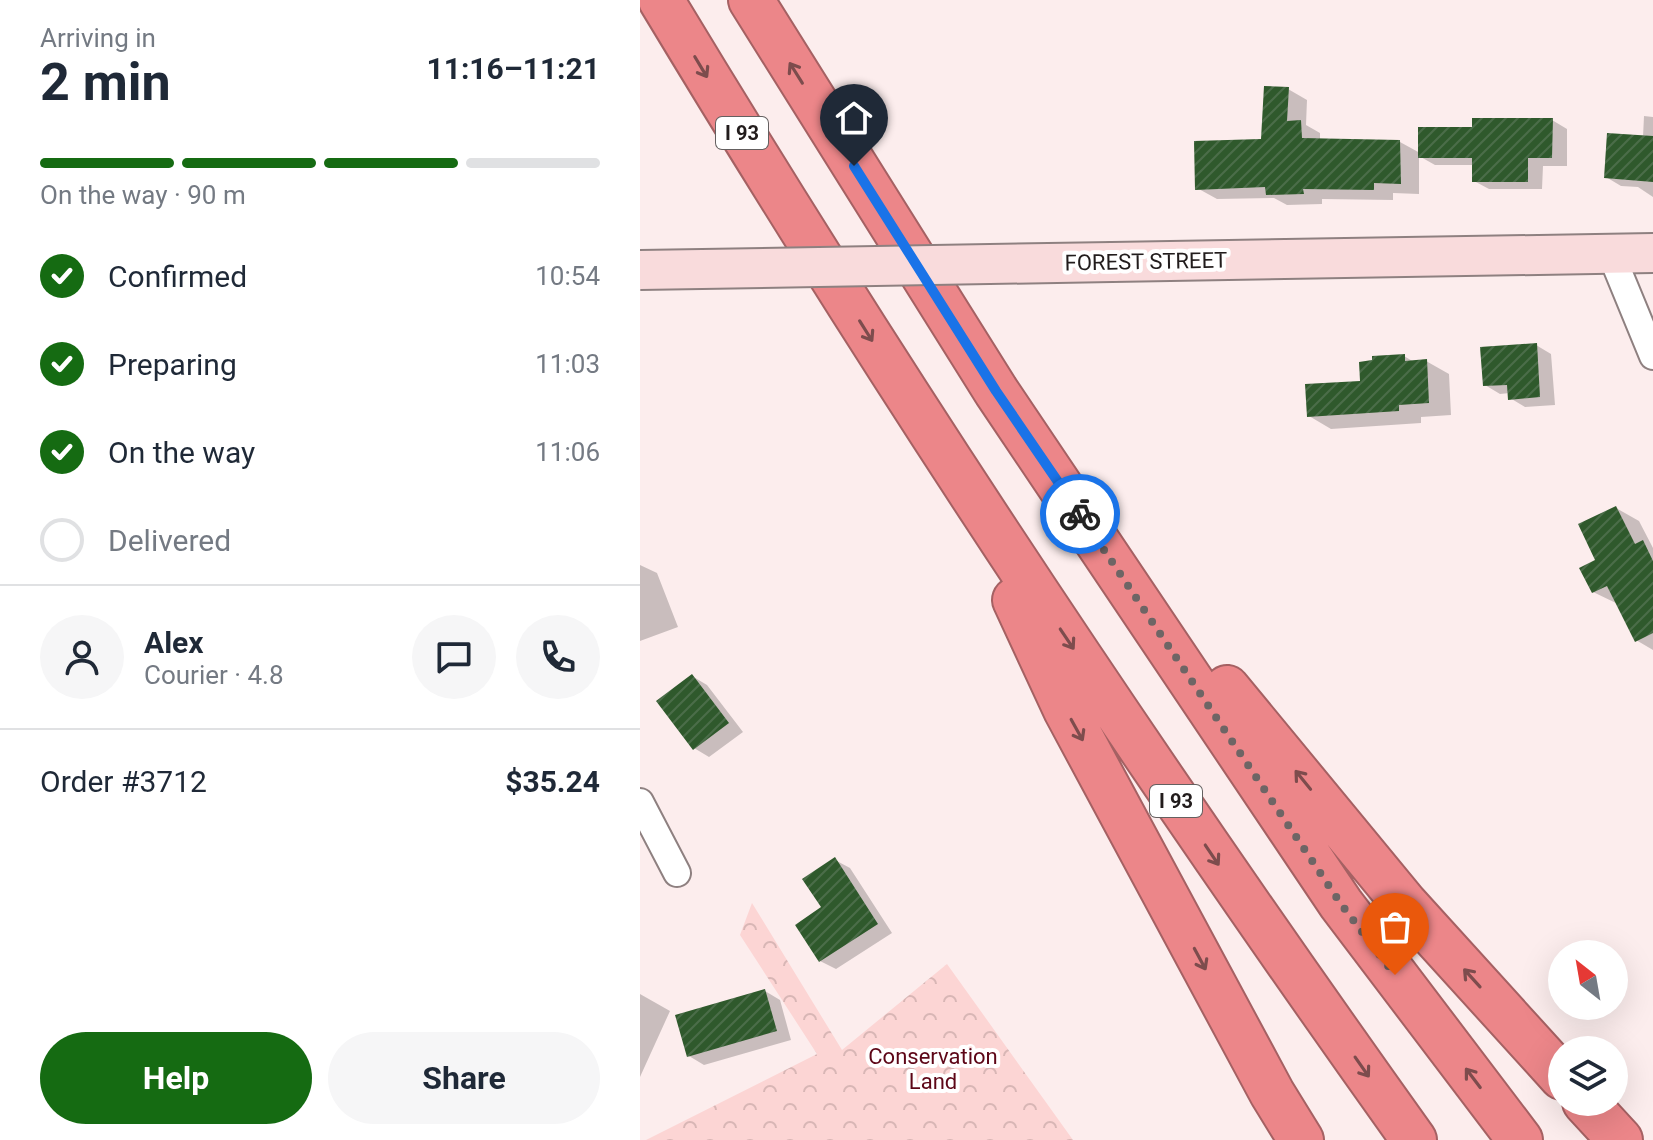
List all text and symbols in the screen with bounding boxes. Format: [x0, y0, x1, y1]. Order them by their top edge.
text: Arriving in [40, 23, 156, 53]
text: 11:16–11:21 [426, 51, 600, 86]
text: 2 min [40, 52, 171, 113]
one-way arrow [694, 55, 710, 78]
one-way arrow [788, 62, 804, 85]
pin [820, 84, 888, 166]
icon: home [832, 96, 876, 140]
road number: I 93 [716, 117, 768, 149]
text: On the way · 90 m [40, 180, 246, 210]
street label: FOREST STREET [1064, 248, 1228, 275]
icon: check [40, 254, 84, 298]
text: Confirmed [108, 259, 247, 294]
text: 10:54 [535, 261, 600, 291]
one-way arrow [857, 320, 874, 342]
icon: check [40, 342, 84, 386]
text: Preparing [108, 347, 237, 382]
text: 11:03 [535, 349, 600, 379]
icon: check [40, 430, 84, 474]
text: On the way [108, 435, 255, 470]
text: 11:06 [535, 437, 600, 467]
courier [1040, 474, 1120, 554]
icon: bike [1058, 492, 1102, 536]
text: Delivered [108, 523, 231, 558]
button: person [40, 615, 124, 699]
button: chat [412, 615, 496, 699]
button: phone [516, 615, 600, 699]
text: Alex [144, 625, 204, 660]
one-way arrow [1059, 627, 1075, 650]
text: Courier · 4.8 [144, 660, 284, 690]
one-way arrow [1070, 717, 1085, 741]
text: Order #3712 [40, 764, 207, 799]
text: $35.24 [505, 764, 600, 799]
one-way arrow [1294, 770, 1312, 791]
road number: I 93 [1150, 785, 1202, 817]
one-way arrow [1204, 843, 1220, 865]
pin [1361, 893, 1429, 975]
icon: bag [1373, 905, 1417, 949]
north arrow [1548, 940, 1628, 1020]
map controls [1548, 940, 1628, 1116]
one-way arrow [1193, 946, 1208, 970]
one-way arrow [1463, 968, 1481, 988]
button: Help [40, 1032, 312, 1124]
button: Share [328, 1032, 600, 1124]
button: layers [1548, 1036, 1628, 1116]
park label: Conservation Land [868, 1044, 998, 1094]
one-way arrow [1354, 1056, 1370, 1078]
one-way arrow [1464, 1068, 1481, 1089]

